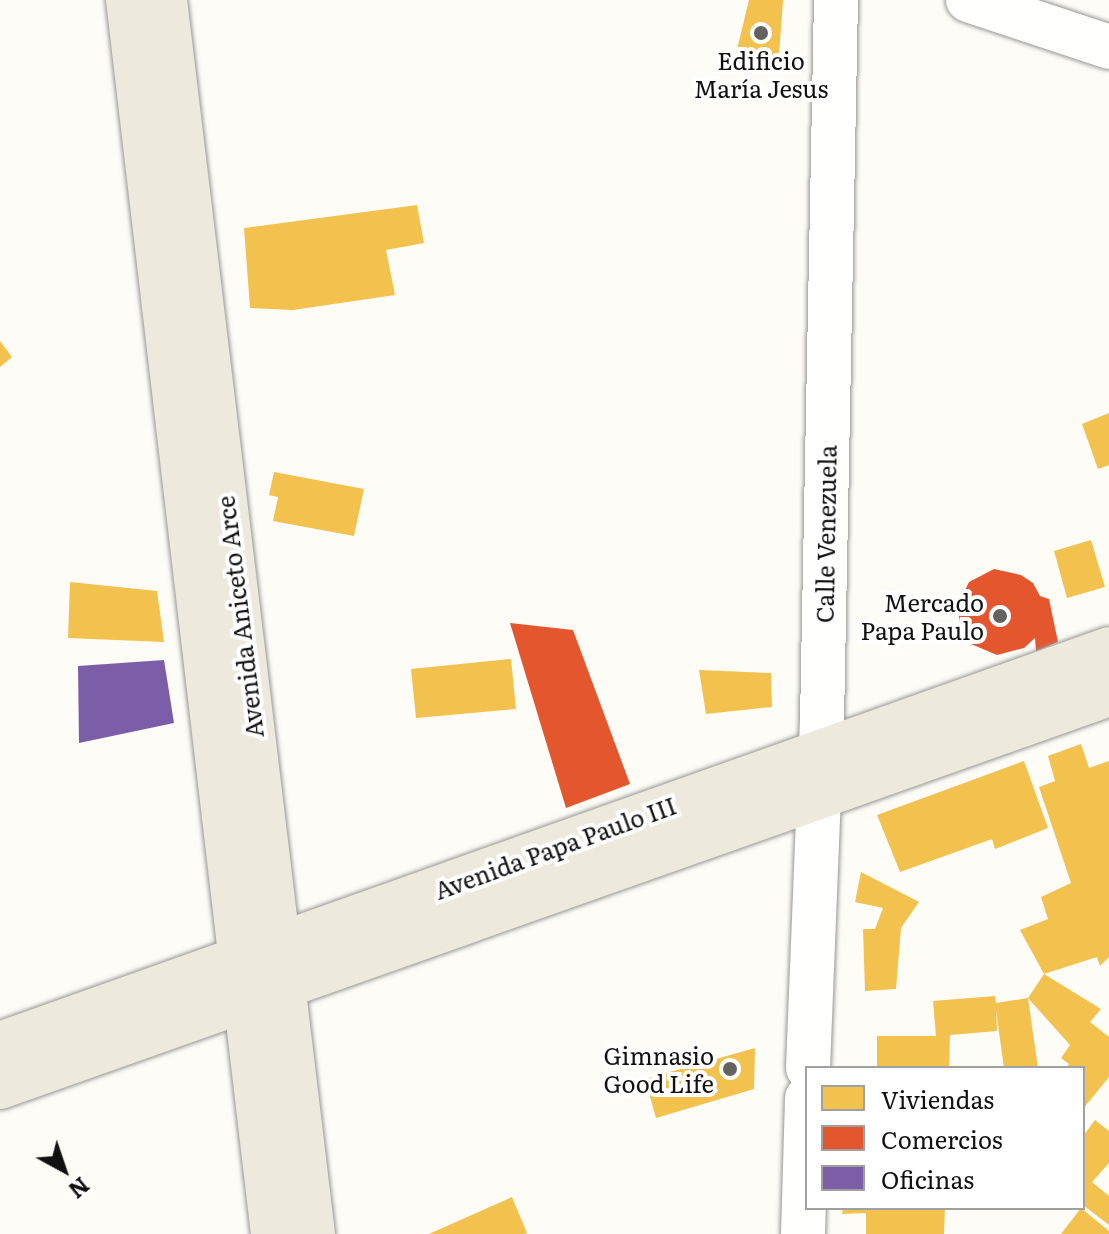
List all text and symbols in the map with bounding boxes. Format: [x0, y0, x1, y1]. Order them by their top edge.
marker: Edificio María Jesus [752, 24, 770, 42]
place label: Edificio María Jesus [694, 46, 828, 102]
street label: Calle Venezuela [809, 445, 841, 623]
street label: Avenida Aniceto Arce [210, 494, 268, 740]
place label: Mercado Papa Paulo [860, 588, 984, 644]
marker: Mercado Papa Paulo [991, 607, 1009, 625]
street label: Avenida Papa Paulo III [430, 790, 680, 904]
place label: Gimnasio Good Life [603, 1041, 714, 1097]
marker: Gimnasio Good Life [721, 1060, 739, 1078]
legend [805, 1066, 1085, 1210]
text: Viviendas [881, 1081, 994, 1116]
text: Comercios [881, 1121, 1003, 1156]
north arrow [24, 1130, 104, 1210]
text: Oficinas [881, 1161, 974, 1196]
text: N [62, 1170, 97, 1207]

